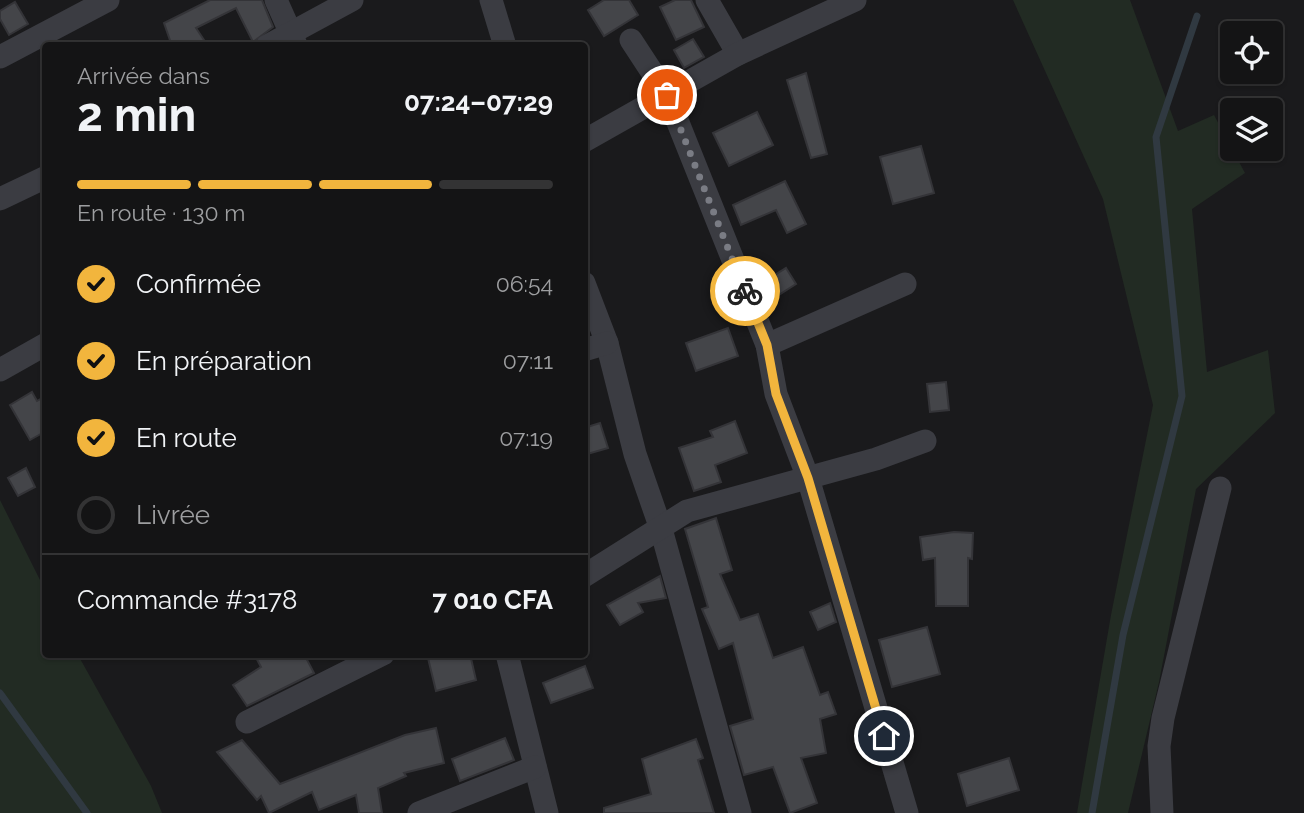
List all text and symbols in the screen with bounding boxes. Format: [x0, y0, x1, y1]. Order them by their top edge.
map controls [1220, 21, 1283, 161]
button: locate [1220, 21, 1283, 84]
text: Arrivée dans [77, 62, 210, 89]
pin [637, 65, 697, 125]
icon: bag [648, 76, 686, 114]
text: 07:24–07:29 [404, 87, 553, 117]
text: 2 min [77, 88, 196, 142]
button: layers [1220, 98, 1283, 161]
text: En route · 130 m [77, 199, 246, 226]
courier [710, 256, 780, 326]
icon: check [77, 265, 115, 303]
text: Confirmée [136, 269, 261, 299]
text: 06:54 [496, 270, 553, 297]
icon: bike [726, 272, 764, 310]
icon: check [77, 342, 115, 380]
text: En préparation [136, 346, 312, 376]
text: 07:11 [503, 347, 553, 374]
icon: check [77, 419, 115, 457]
text: En route [136, 423, 237, 453]
text: 07:19 [499, 424, 553, 451]
text: Livrée [136, 500, 210, 530]
text: Commande #3178 [77, 585, 297, 615]
text: 7 010 CFA [432, 585, 553, 615]
pin [854, 706, 914, 766]
icon: home [865, 717, 903, 755]

